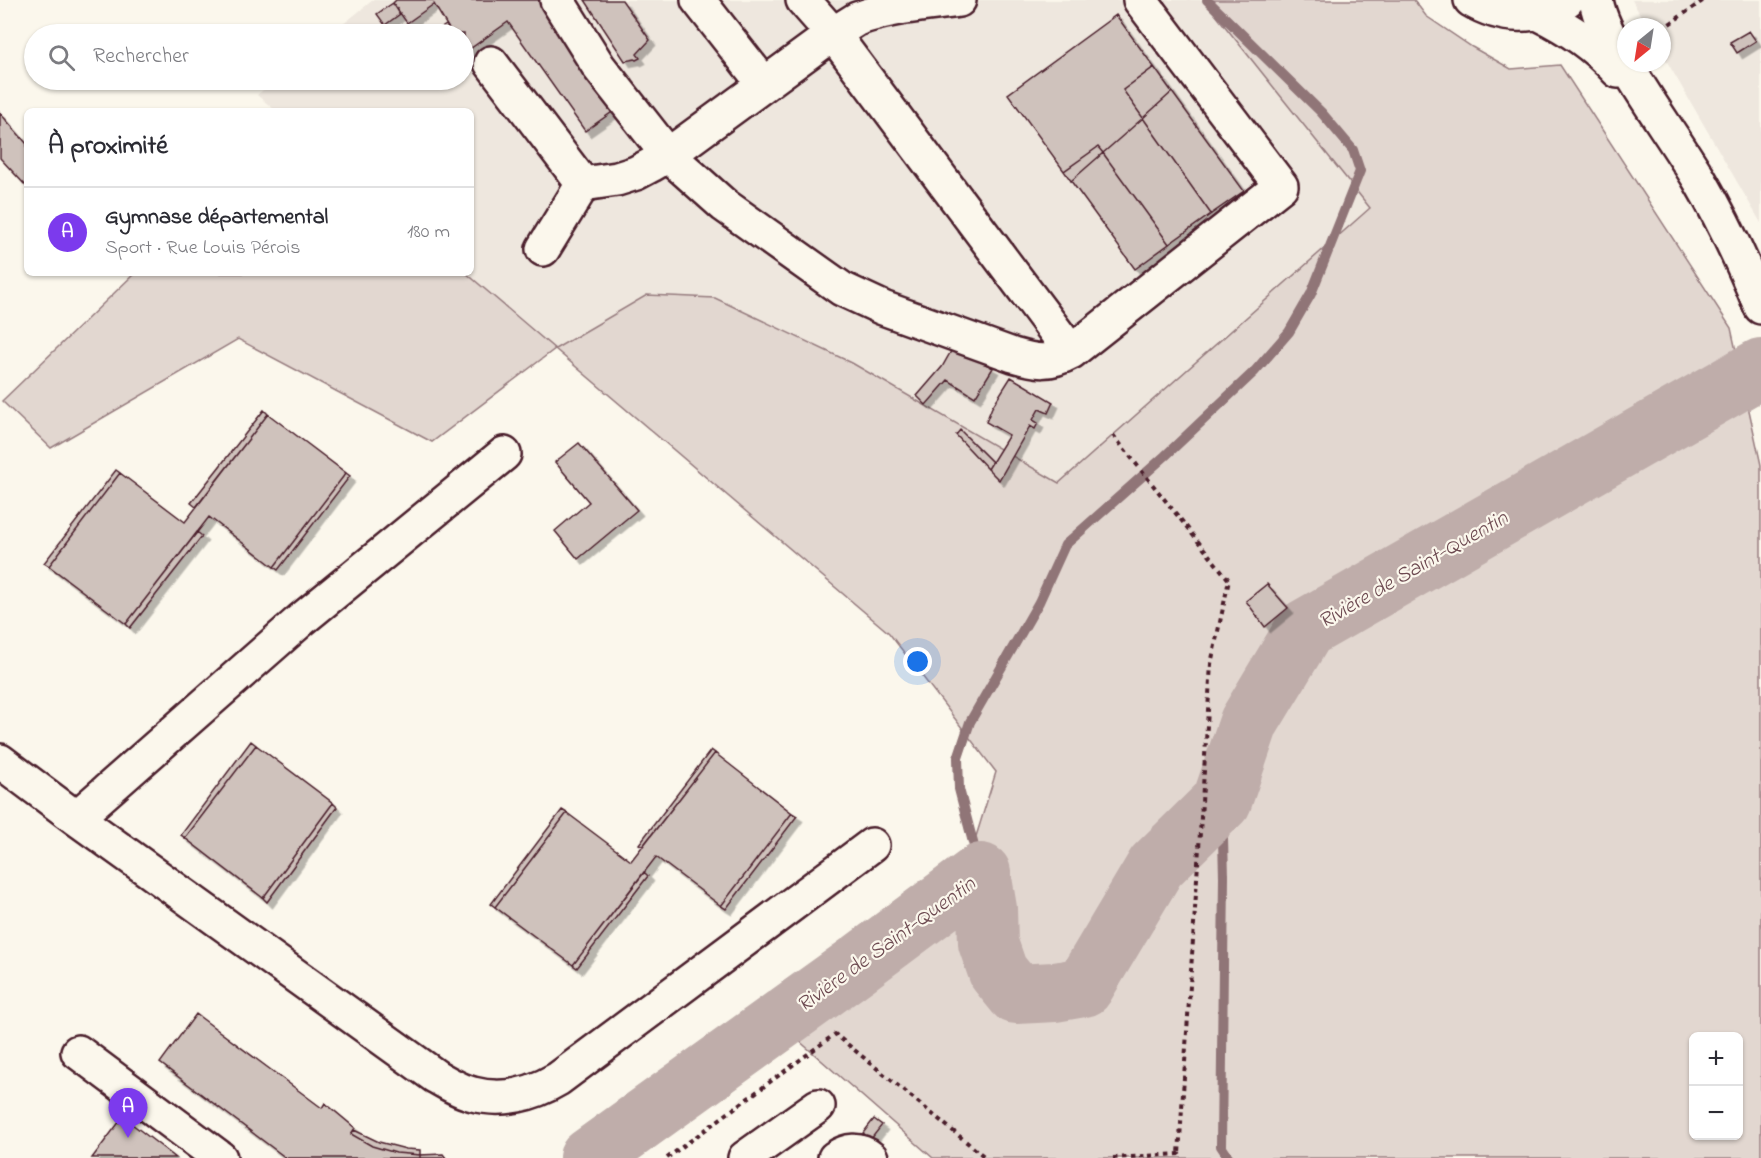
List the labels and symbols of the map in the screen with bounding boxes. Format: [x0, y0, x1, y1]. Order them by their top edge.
north arrow [1617, 18, 1671, 72]
water label: Rivière de Saint-Quentin [1313, 503, 1515, 638]
your location [903, 647, 932, 676]
water label: Rivière de Saint-Quentin [791, 869, 984, 1021]
pin: A [108, 1088, 148, 1138]

